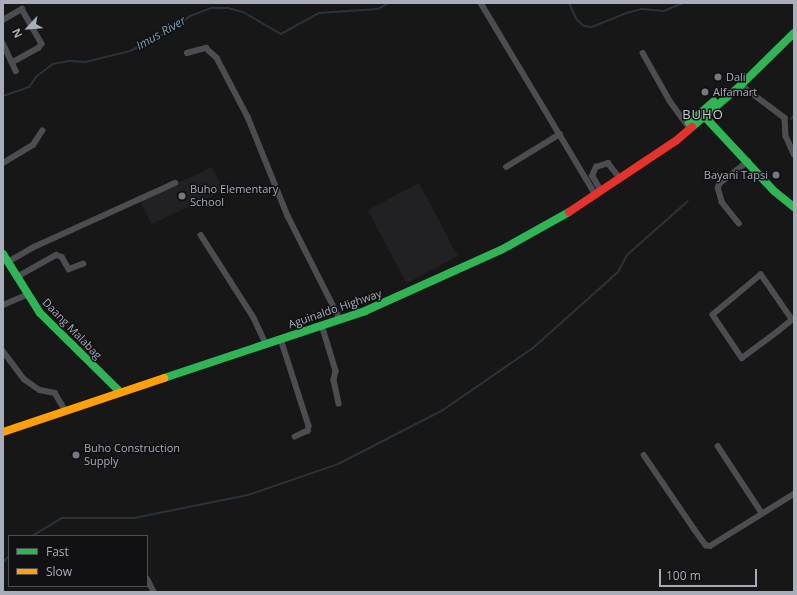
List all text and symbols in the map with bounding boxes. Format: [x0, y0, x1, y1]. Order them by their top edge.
north arrow [8, 8, 48, 48]
water label: Imus River [134, 13, 188, 53]
text: N [8, 26, 25, 41]
place label: Dali [726, 70, 746, 84]
marker: Dali [713, 72, 723, 82]
place label: Alfamart [713, 85, 757, 99]
marker: Alfamart [700, 87, 710, 97]
district label: BUHO [682, 106, 724, 122]
place label: Bayani Tapsi [704, 168, 768, 182]
marker: Bayani Tapsi [771, 170, 781, 180]
place label: Buho Elementary School [190, 183, 278, 209]
marker: Buho Elementary School [177, 191, 187, 201]
street label: Aguinaldo Highway [287, 287, 383, 331]
street label: Daang Malabag [40, 296, 104, 362]
place label: Buho Construction Supply [84, 442, 180, 468]
marker: Buho Construction Supply [71, 450, 81, 460]
legend [8, 535, 148, 587]
text: Fast [46, 543, 69, 560]
scale bar [661, 561, 759, 587]
text: Slow [46, 563, 72, 580]
text: 100 m [666, 567, 701, 584]

